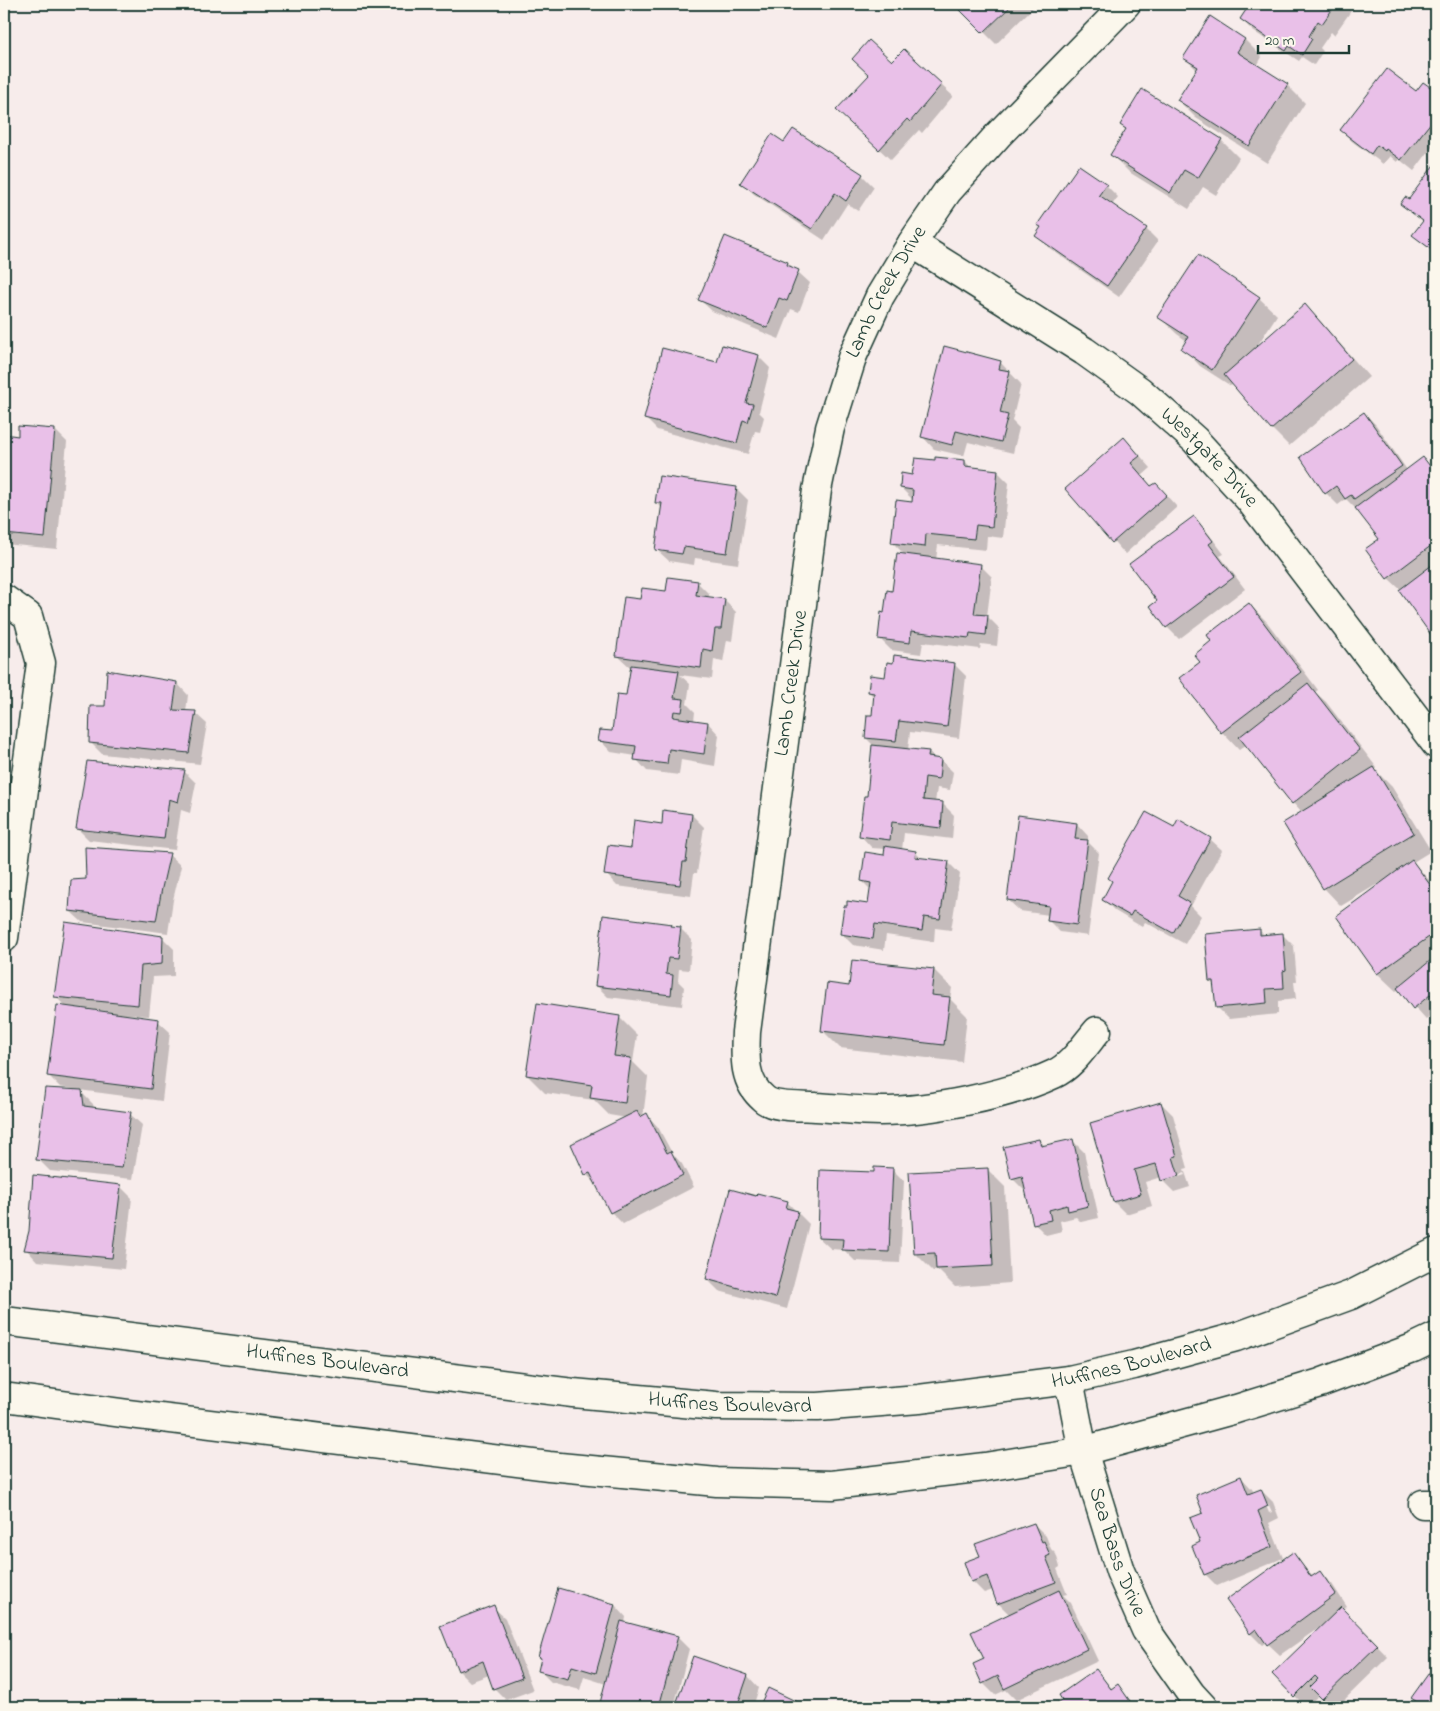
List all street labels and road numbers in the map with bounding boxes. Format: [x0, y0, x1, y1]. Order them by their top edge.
street label: Lamb Creek Drive [838, 219, 935, 363]
street label: Westgate Drive [1153, 401, 1266, 514]
street label: Lamb Creek Drive [767, 608, 816, 758]
street label: Huffines Boulevard [1050, 1329, 1215, 1397]
street label: Huffines Boulevard [244, 1337, 411, 1387]
street label: Huffines Boulevard [647, 1385, 812, 1422]
street label: Sea Bass Drive [1080, 1484, 1154, 1622]

